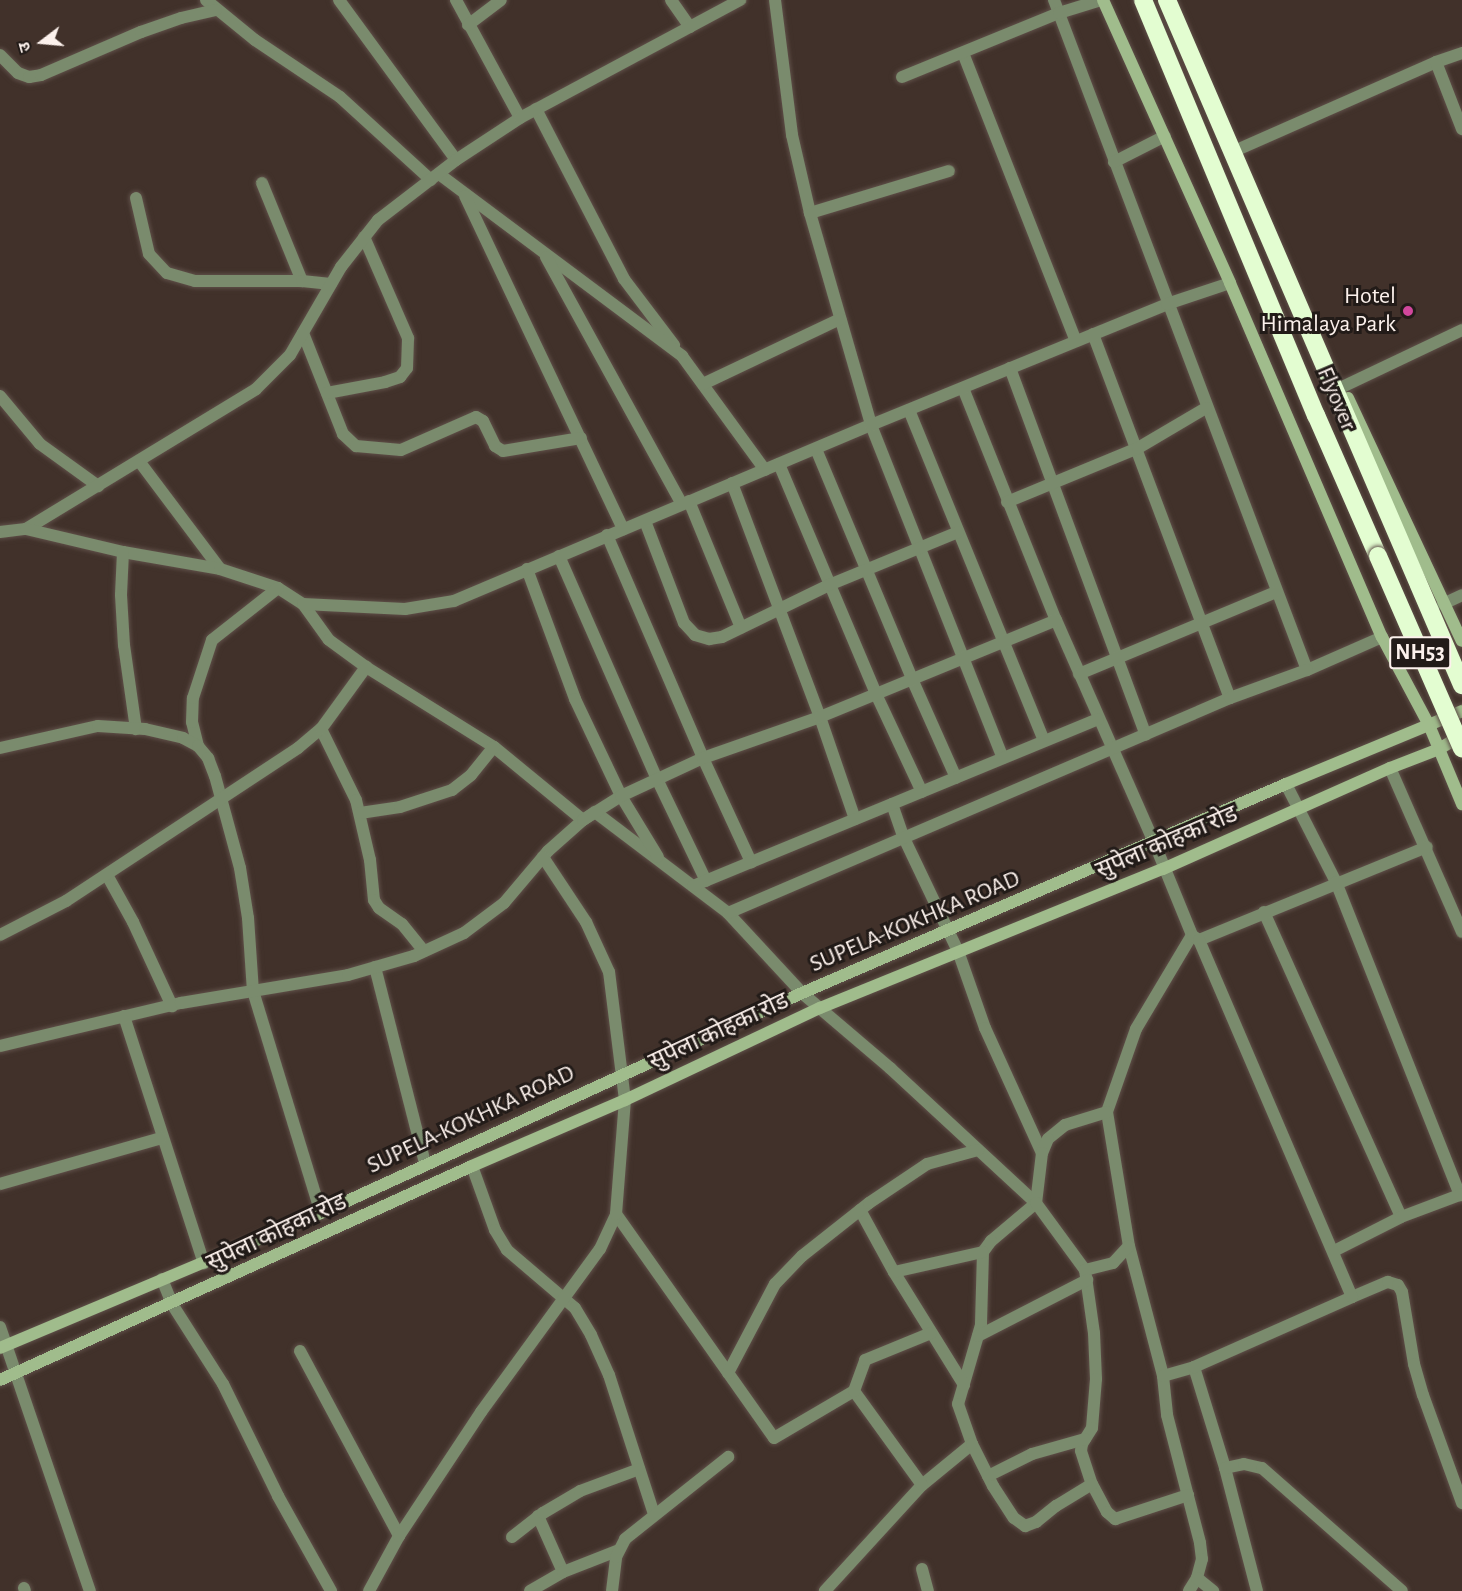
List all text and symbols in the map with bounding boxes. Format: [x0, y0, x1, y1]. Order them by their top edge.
north arrow [12, 12, 72, 72]
text: उ [16, 40, 34, 54]
place label: Hotel Himalaya Park [1260, 283, 1396, 339]
marker: Hotel Himalaya Park [1401, 304, 1415, 318]
street label: Flyover [1310, 363, 1362, 435]
road number: NH53 [1388, 634, 1452, 672]
street label: सुपेला कोहका रोड [1092, 800, 1242, 886]
street label: SUPELA-KOKHKA ROAD [806, 865, 1024, 979]
street label: सुपेला कोहका रोड [644, 987, 794, 1077]
street label: SUPELA-KOKHKA ROAD [363, 1059, 579, 1181]
street label: सुपेला कोहका रोड [202, 1188, 352, 1278]

